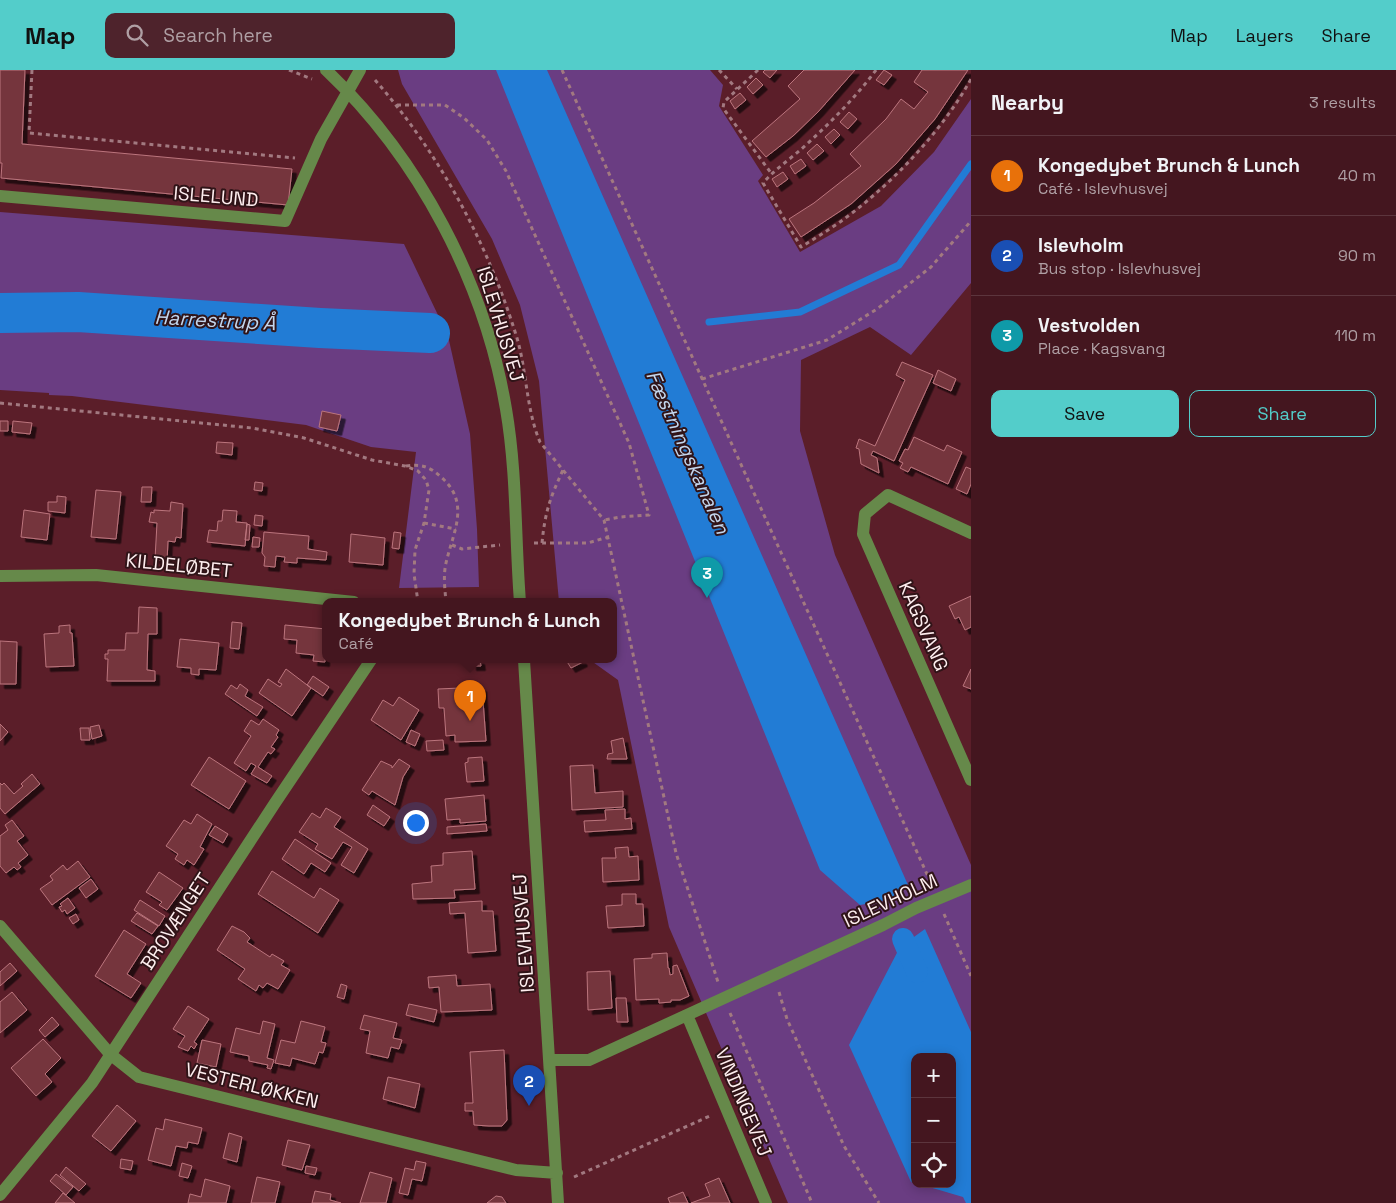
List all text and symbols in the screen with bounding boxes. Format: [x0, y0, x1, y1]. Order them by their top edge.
search box [105, 13, 455, 58]
text: Map [25, 20, 75, 51]
icon: search [123, 21, 151, 49]
text: Search here [163, 23, 273, 48]
text: Map [1170, 24, 1208, 47]
text: Layers [1236, 24, 1293, 47]
text: Share [1321, 24, 1371, 47]
text: Nearby [991, 89, 1064, 116]
text: 3 results [1309, 92, 1376, 113]
text: Kongedybet Brunch & Lunch [1038, 153, 1300, 178]
text: 1 [1003, 165, 1011, 186]
text: 40 m [1338, 165, 1376, 186]
text: Café · Islevhusvej [1038, 178, 1168, 199]
street label: ISLELUND [172, 180, 260, 213]
text: Islevholm [1038, 233, 1124, 258]
text: 2 [1002, 245, 1012, 266]
text: 90 m [1338, 245, 1376, 266]
text: Bus stop · Islevhusvej [1038, 258, 1201, 279]
street label: ISLEVHUSVEJ [471, 263, 530, 385]
water label: Harrestrup Å [154, 304, 276, 336]
text: Vestvolden [1038, 313, 1140, 338]
text: 3 [1002, 325, 1012, 346]
text: 110 m [1334, 325, 1376, 346]
text: Place · Kagsvang [1038, 338, 1166, 359]
water label: Fæstningskanalen [640, 366, 736, 538]
button: Save [991, 390, 1179, 437]
button: Share [1189, 390, 1376, 437]
street label: KILDELØBET [125, 547, 233, 583]
pin: 3 [691, 557, 723, 598]
street label: KAGSVANG [893, 578, 954, 675]
popup [322, 598, 617, 663]
text: Kongedybet Brunch & Lunch [339, 608, 600, 633]
text: Café [339, 633, 374, 654]
pin: 1 [454, 680, 486, 721]
your location [403, 810, 429, 836]
street label: BROVÆNGET [135, 868, 216, 974]
street label: ISLEVHOLM [839, 868, 941, 933]
street label: ISLEVHUSVEJ [507, 873, 540, 993]
street label: VINDINGEVEJ [709, 1044, 778, 1160]
map controls [911, 1053, 956, 1188]
button: + [911, 1053, 956, 1098]
street label: VESTERLØKKEN [183, 1057, 321, 1114]
pin: 2 [513, 1065, 545, 1106]
button: − [911, 1098, 956, 1143]
button: locate [911, 1143, 956, 1188]

